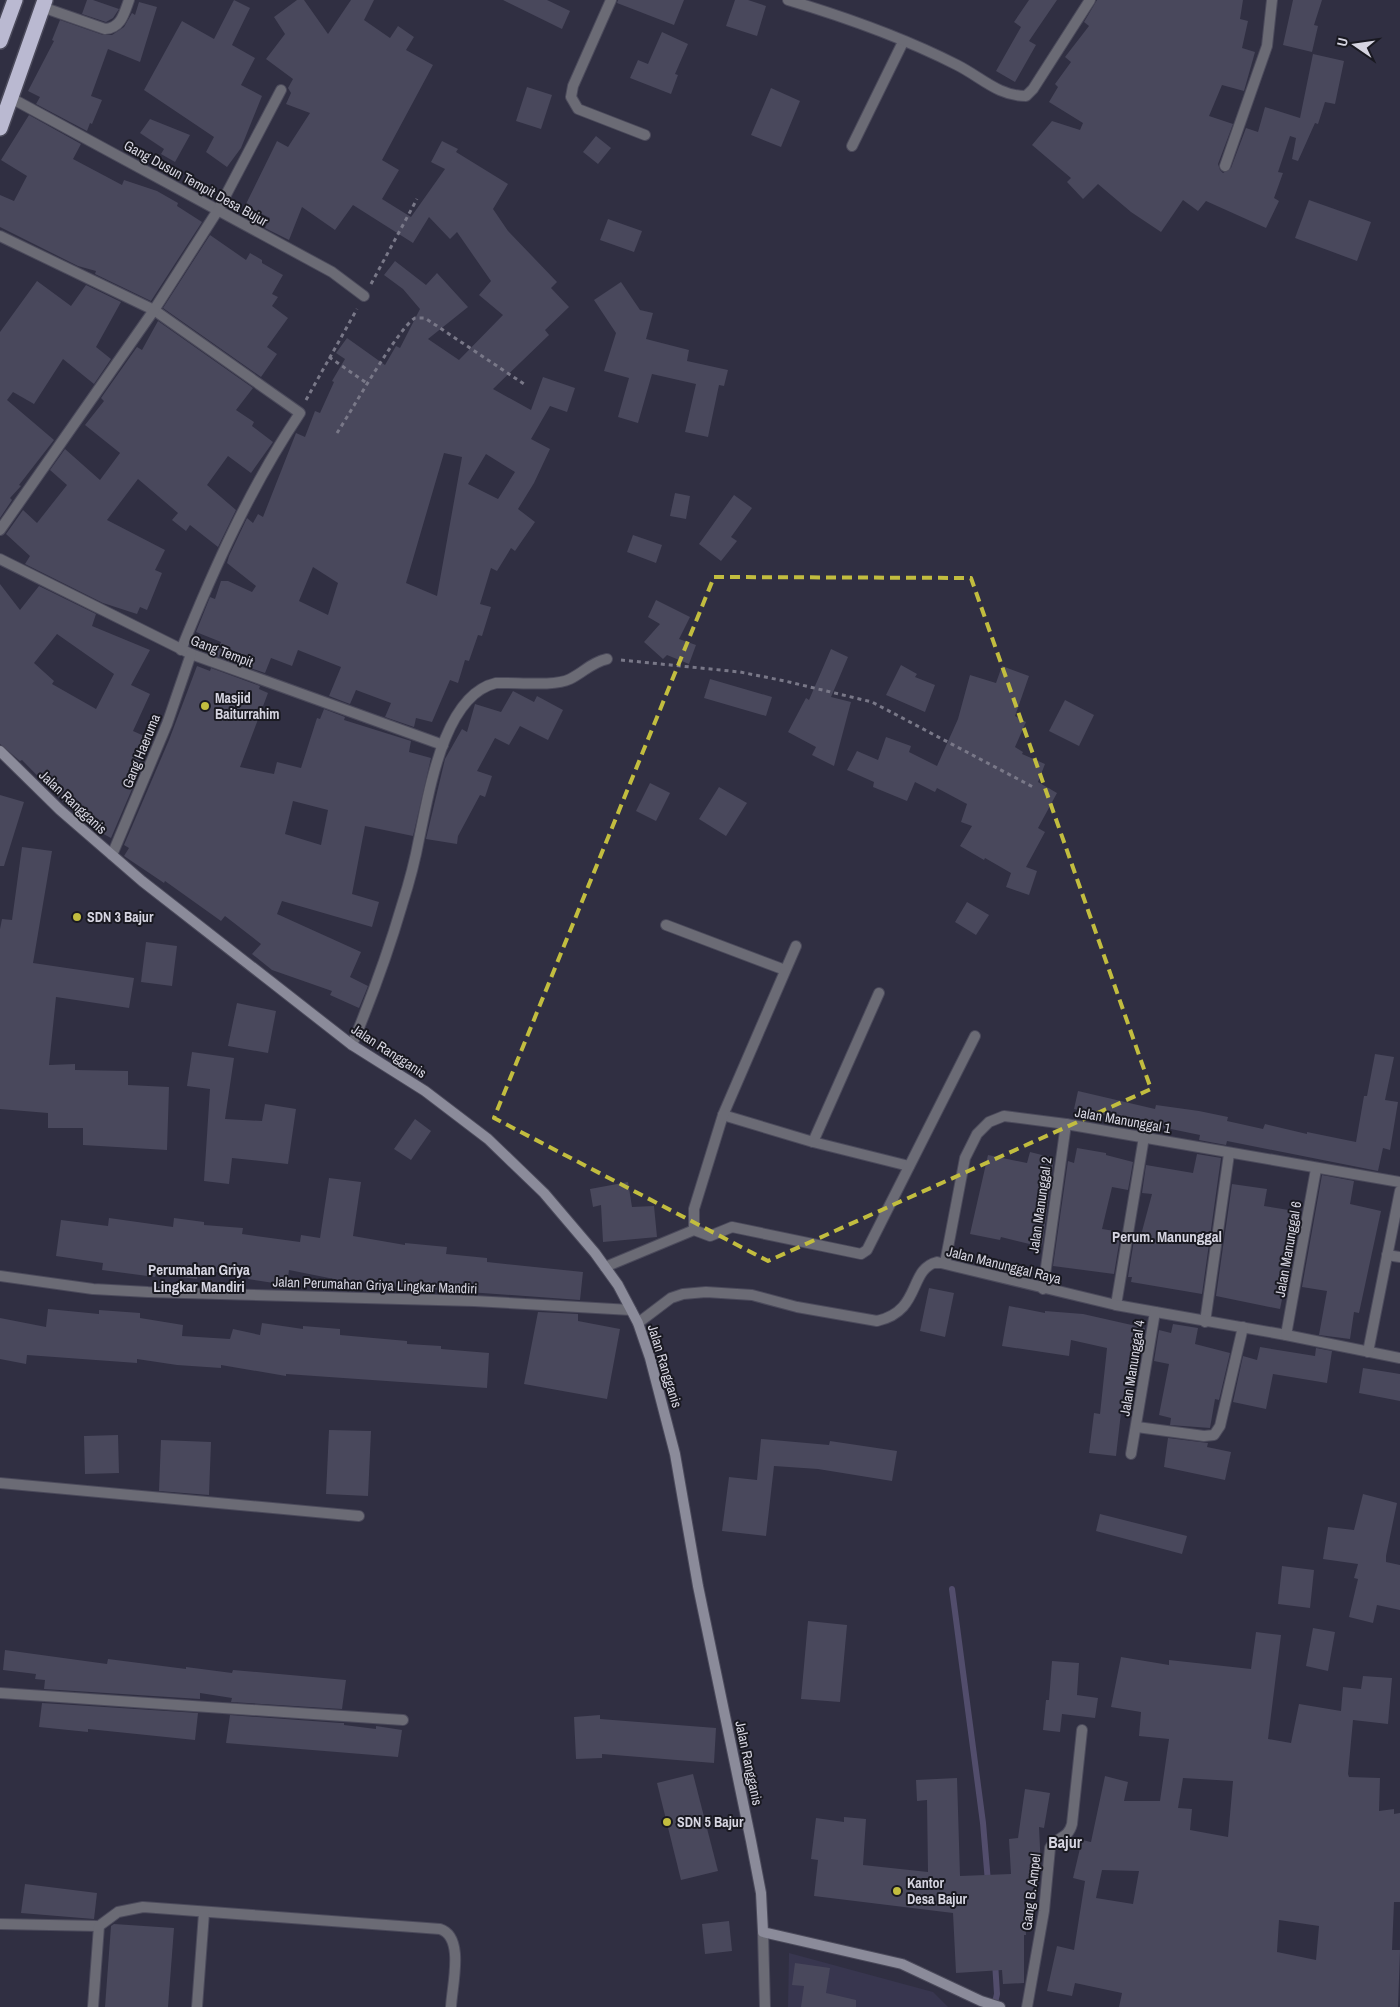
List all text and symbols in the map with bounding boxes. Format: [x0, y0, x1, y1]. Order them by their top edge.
north arrow [1330, 20, 1380, 70]
text: U [1333, 36, 1352, 48]
street label: Gang Dusun Tempit Desa Bujur [121, 136, 271, 230]
street label: Gang Tempit [188, 631, 256, 671]
place label: Masjid Baiturrahim [215, 689, 279, 723]
marker: Masjid Baiturrahim [199, 700, 211, 712]
street label: Gang Haeruma [118, 711, 164, 791]
street label: Jalan Rangganis [35, 766, 111, 838]
place label: SDN 3 Bajur [87, 908, 154, 926]
marker: SDN 3 Bajur [71, 911, 83, 923]
street label: Jalan Rangganis [348, 1020, 430, 1082]
street label: Jalan Manunggal 1 [1074, 1103, 1173, 1137]
street label: Jalan Manunggal 2 [1024, 1156, 1056, 1254]
street label: Jalan Manunggal 6 [1271, 1200, 1305, 1298]
district label: Perum. Manunggal [1112, 1226, 1222, 1247]
street label: Jalan Manunggal Raya [945, 1242, 1064, 1288]
district label: Perumahan Griya Lingkar Mandiri [148, 1259, 250, 1297]
street label: Jalan Perumahan Griya Lingkar Mandiri [272, 1272, 478, 1298]
street label: Jalan Manunggal 4 [1116, 1318, 1149, 1417]
street label: Jalan Rangganis [644, 1322, 686, 1410]
street label: Jalan Rangganis [731, 1719, 767, 1807]
place label: SDN 5 Bajur [677, 1813, 744, 1831]
marker: SDN 5 Bajur [661, 1816, 673, 1828]
district label: Bajur [1048, 1831, 1083, 1853]
street label: Gang B. Ampel [1017, 1853, 1045, 1931]
place label: Kantor Desa Bajur [907, 1874, 968, 1908]
marker: Kantor Desa Bajur [891, 1885, 903, 1897]

